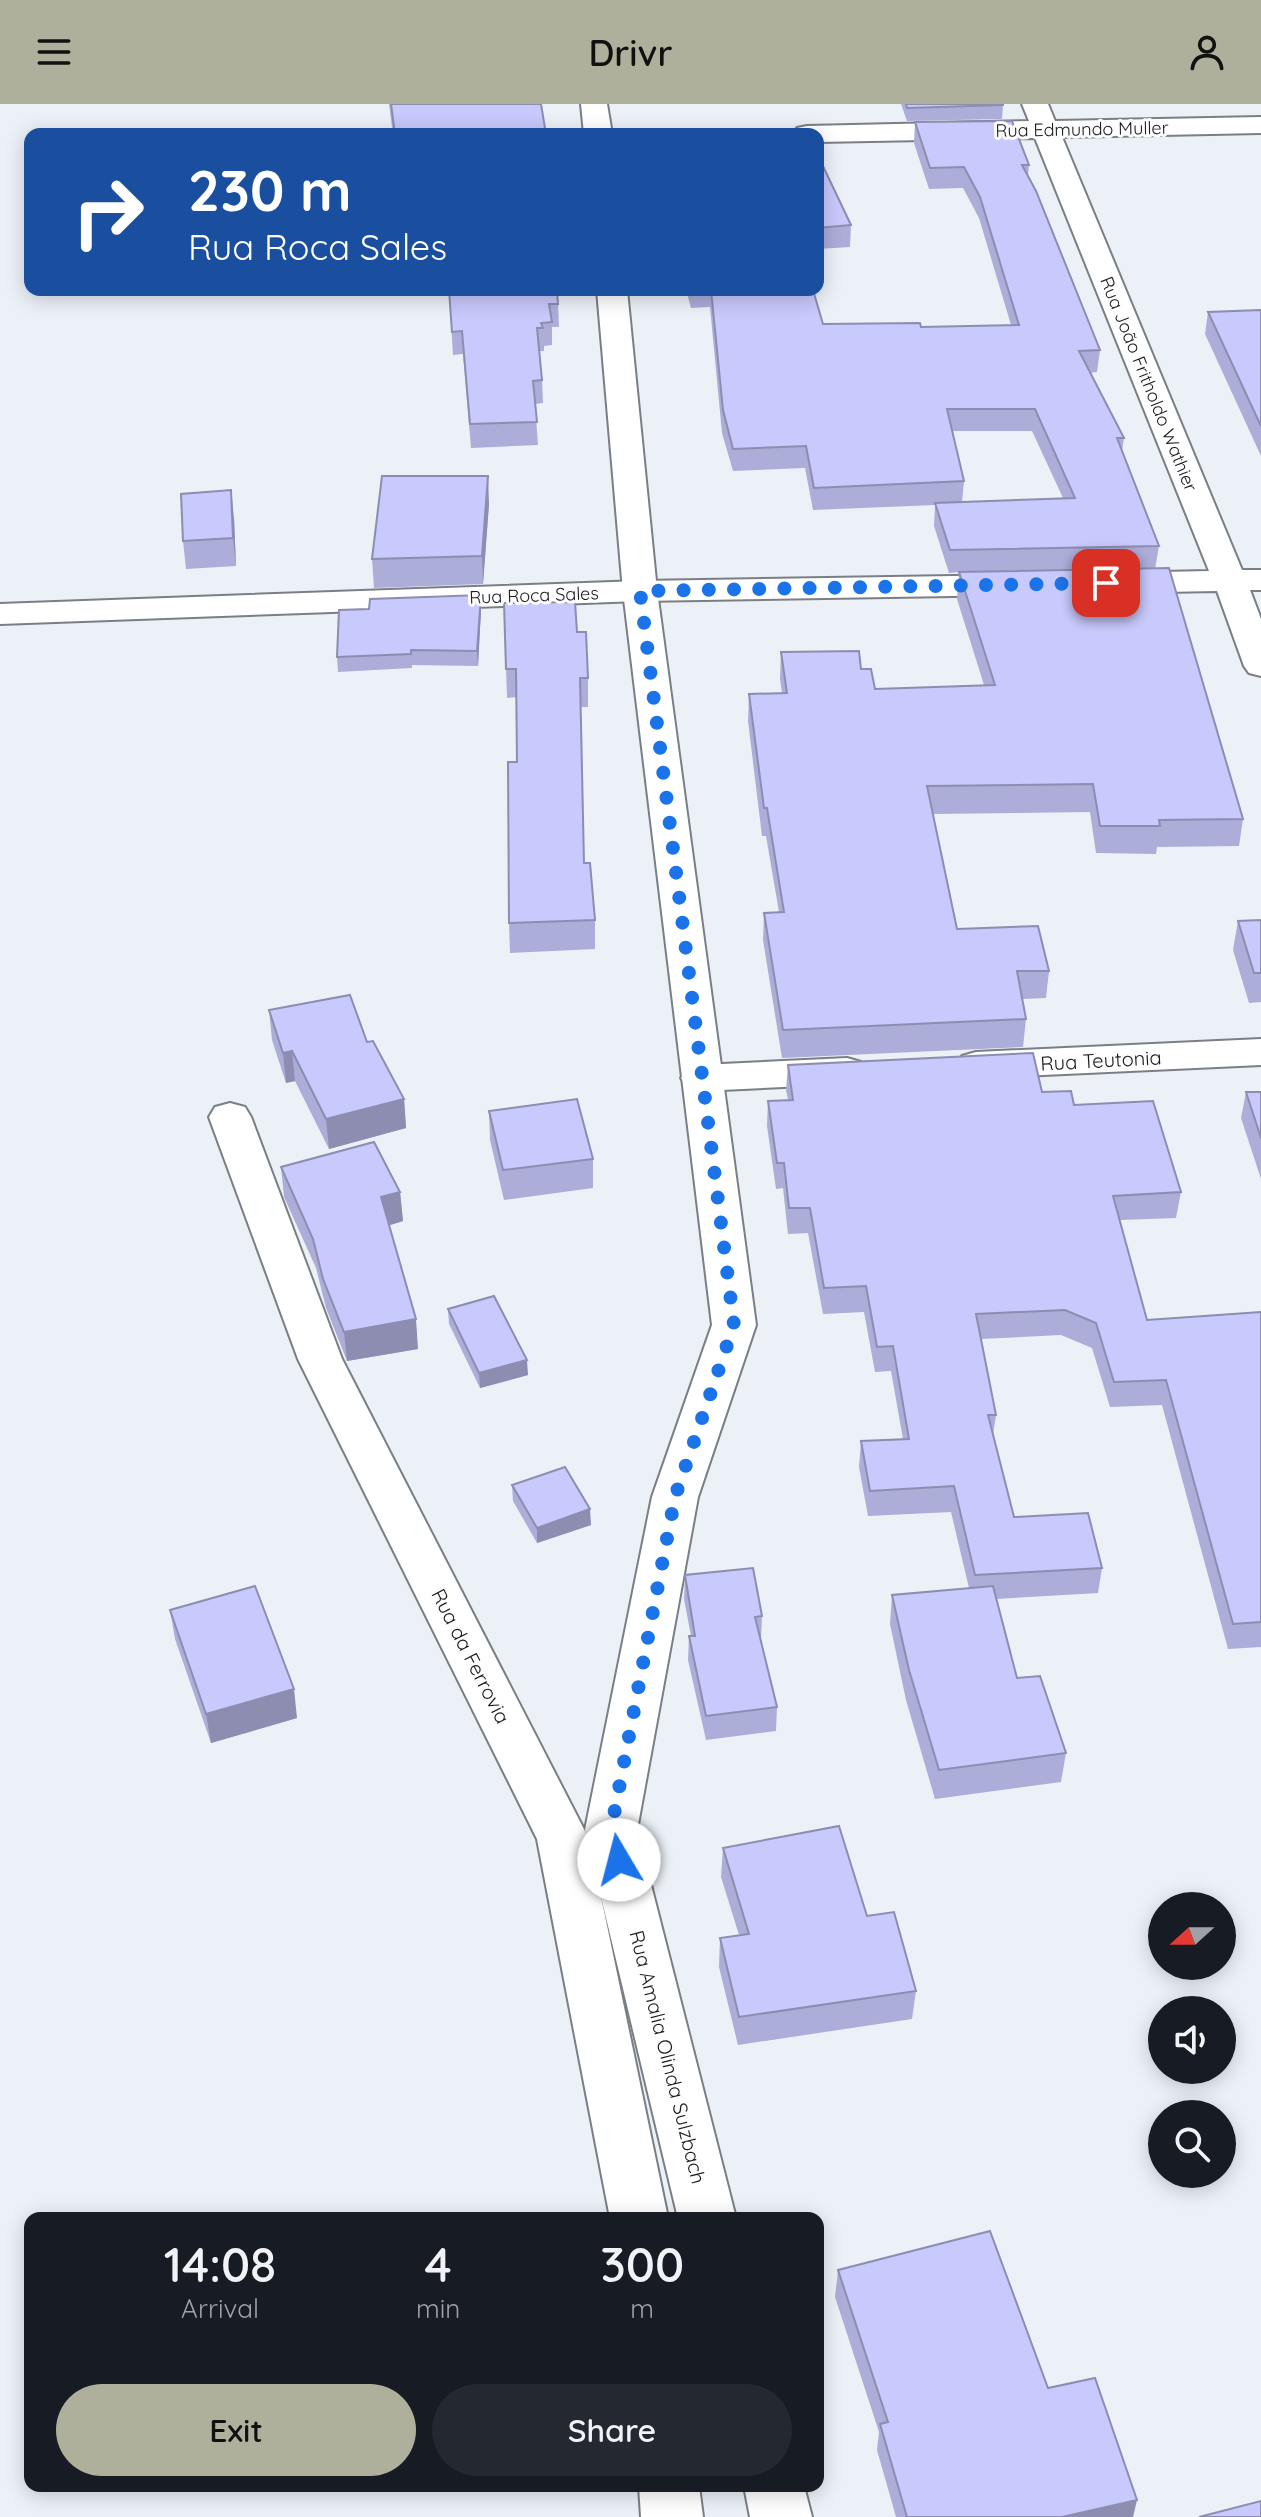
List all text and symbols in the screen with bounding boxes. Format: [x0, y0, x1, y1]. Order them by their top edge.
icon: menu [32, 30, 76, 74]
text: Drivr [589, 30, 672, 75]
icon: person [1185, 30, 1229, 74]
street label: Rua Edmundo Muller [995, 116, 1169, 142]
text: 230 m [188, 155, 352, 225]
icon: right [56, 160, 160, 264]
text: Rua Roca Sales [188, 224, 447, 269]
street label: Rua João Fritholdo Wathier [1095, 273, 1203, 495]
pin [1072, 549, 1140, 617]
icon: arrive [1084, 561, 1128, 605]
street label: Rua Roca Sales [469, 581, 599, 609]
street label: Rua Teutonia [1040, 1044, 1162, 1076]
street label: Rua da Ferrovia [426, 1584, 516, 1728]
position arrow [577, 1818, 661, 1902]
north arrow [1148, 1892, 1236, 1980]
map controls [1148, 1892, 1236, 2188]
street label: Rua Amalia Olinda Sulzbach [624, 1928, 712, 2186]
button: sound [1148, 1996, 1236, 2084]
button: search [1148, 2100, 1236, 2188]
text: 14:08 [164, 2234, 276, 2294]
text: 4 [425, 2234, 452, 2294]
text: 300 [600, 2234, 684, 2294]
text: Arrival [181, 2292, 259, 2325]
text: min [416, 2292, 460, 2325]
text: m [630, 2292, 654, 2325]
button: Exit [56, 2384, 416, 2476]
button: Share [432, 2384, 792, 2476]

